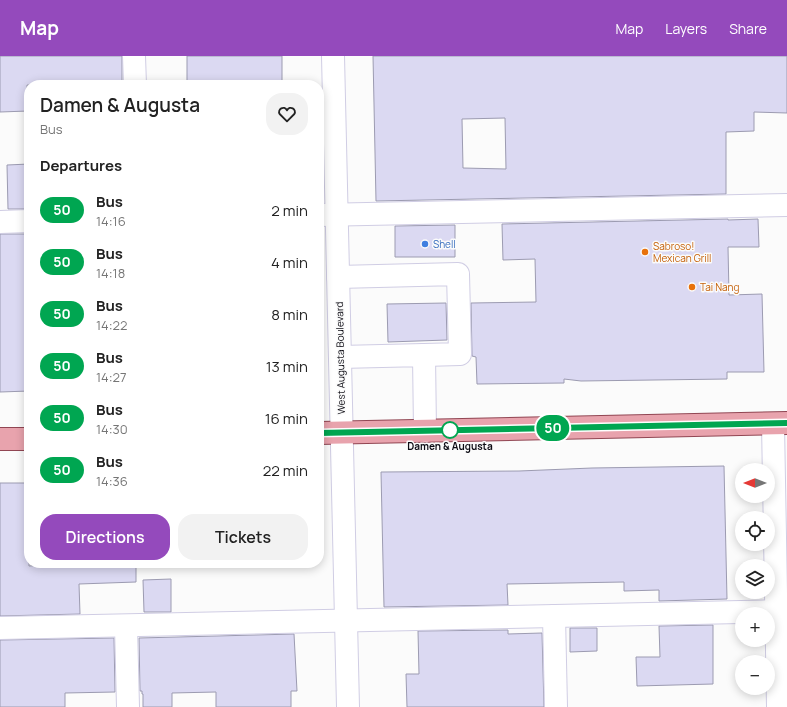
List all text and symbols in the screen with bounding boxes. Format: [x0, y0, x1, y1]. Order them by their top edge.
text: Map [20, 15, 59, 41]
text: Map [615, 19, 643, 38]
text: Layers [665, 19, 707, 38]
text: Share [729, 19, 767, 38]
text: Damen & Augusta [40, 92, 200, 118]
button: heart [266, 93, 308, 135]
text: Bus [40, 120, 63, 138]
text: Departures [40, 155, 122, 176]
text: Bus [96, 191, 123, 212]
text: 50 [53, 200, 71, 219]
text: 2 min [271, 200, 308, 221]
text: 14:16 [96, 212, 126, 230]
place label: Shell [433, 237, 456, 251]
marker: Shell [420, 239, 430, 249]
place label: Sabroso! Mexican Grill [653, 239, 711, 265]
text: Bus [96, 243, 123, 264]
marker: Sabroso! Mexican Grill [640, 247, 650, 257]
text: 50 [53, 252, 71, 271]
text: 4 min [271, 252, 308, 273]
text: 14:18 [96, 264, 125, 282]
place label: Tai Nang [700, 280, 739, 294]
marker: Tai Nang [687, 282, 697, 292]
text: Bus [96, 295, 123, 316]
street label: West Augusta Boulevard [332, 302, 348, 414]
text: 50 [53, 304, 71, 323]
text: 8 min [271, 304, 308, 325]
text: 14:22 [96, 316, 127, 334]
text: Bus [96, 347, 123, 368]
text: 50 [53, 356, 71, 375]
text: 13 min [266, 356, 308, 377]
text: 14:27 [96, 368, 127, 386]
text: Bus [96, 399, 123, 420]
text: 50 [53, 408, 71, 427]
text: 16 min [265, 408, 308, 429]
line badge: 50 [535, 415, 571, 441]
text: 50 [544, 418, 562, 437]
text: 14:30 [96, 420, 128, 438]
marker: Damen & Augusta [441, 421, 459, 439]
place label: Damen & Augusta [407, 439, 493, 453]
text: Bus [96, 451, 123, 472]
text: 50 [53, 460, 71, 479]
text: 22 min [263, 460, 308, 481]
north arrow [735, 463, 775, 503]
map controls [735, 463, 775, 695]
text: 14:36 [96, 472, 128, 490]
button: locate [735, 511, 775, 551]
button: Directions [40, 514, 170, 560]
button: Tickets [178, 514, 308, 560]
button: layers [735, 559, 775, 599]
button: + [735, 607, 775, 647]
button: − [735, 655, 775, 695]

